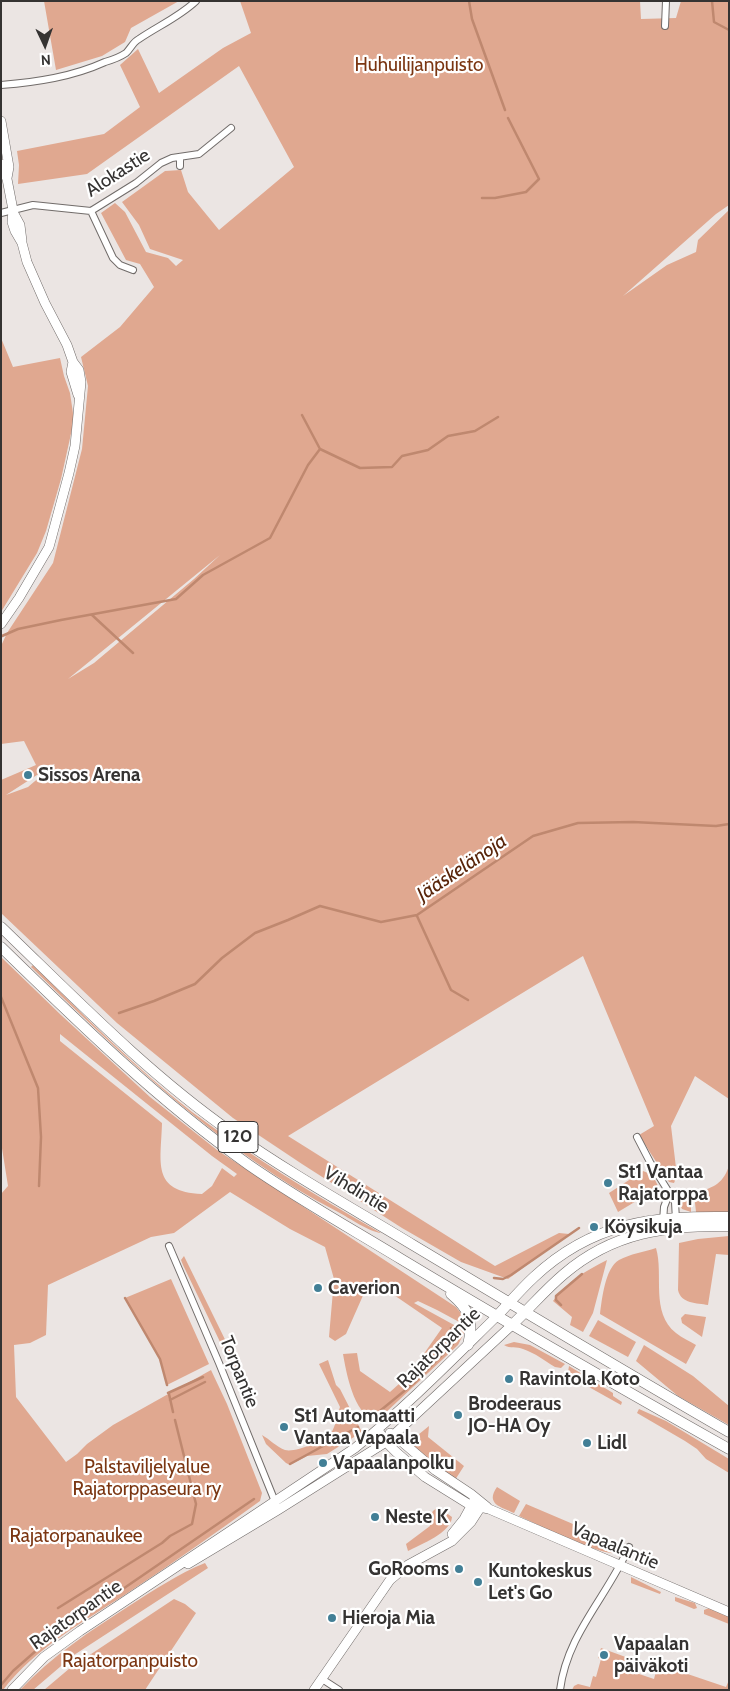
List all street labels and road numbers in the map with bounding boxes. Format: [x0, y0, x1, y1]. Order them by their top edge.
street label: Alokastie [82, 144, 154, 202]
road number: 120 [218, 1122, 258, 1152]
street label: Vihdintie [319, 1162, 393, 1218]
street label: Rajatorpantie [393, 1303, 485, 1393]
street label: Torpantie [214, 1333, 264, 1411]
street label: Vapaalantie [568, 1517, 662, 1575]
street label: Rajatorpantie [26, 1575, 126, 1655]

